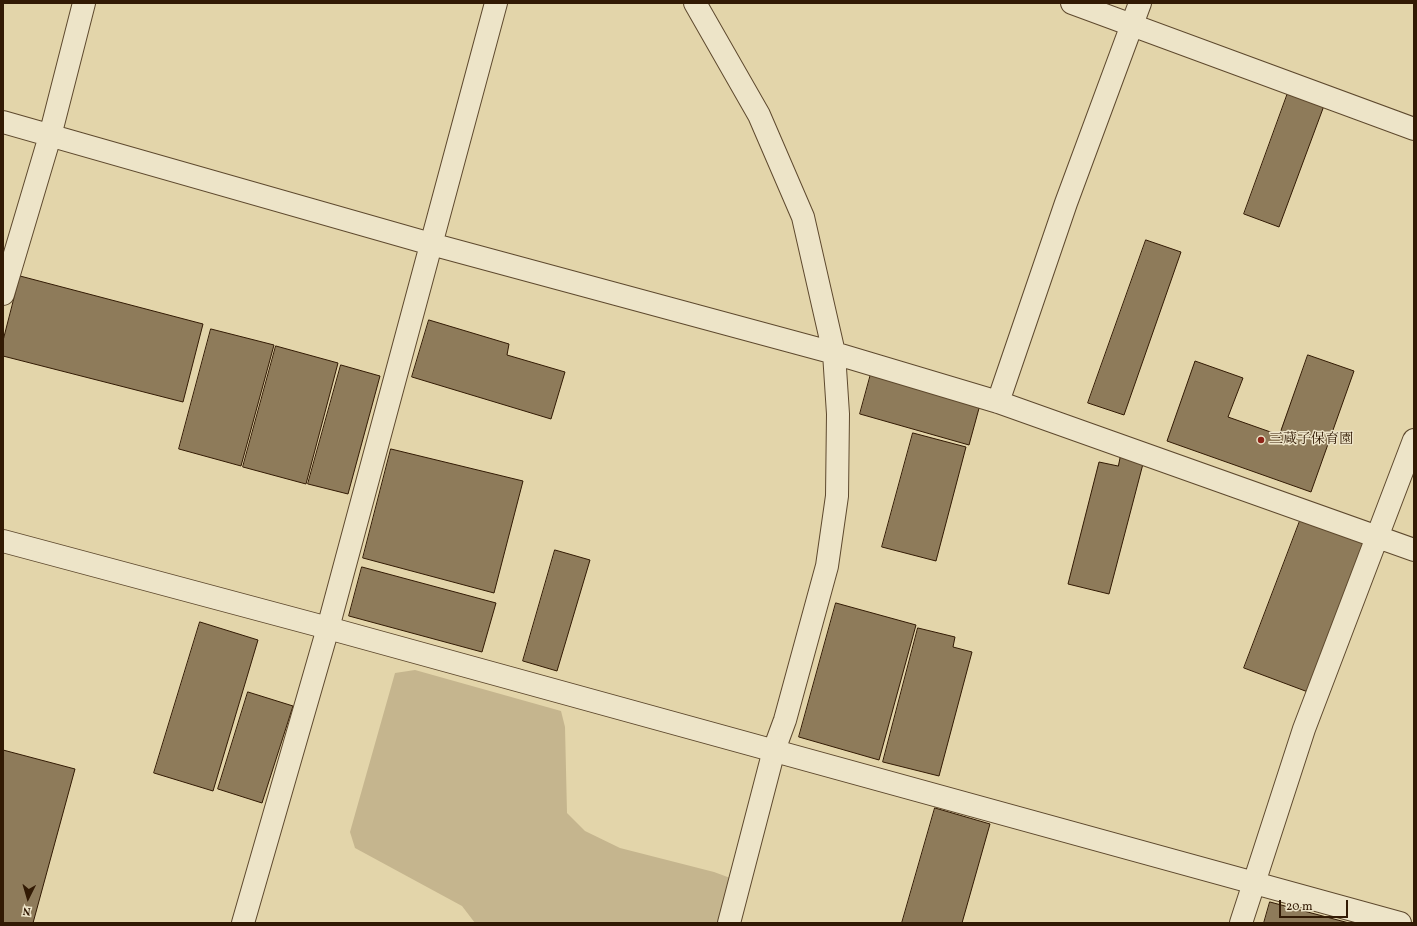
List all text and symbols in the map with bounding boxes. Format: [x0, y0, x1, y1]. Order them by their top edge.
place label: 三蔵子保育園 [1269, 432, 1353, 448]
marker: 三蔵子保育園 [1256, 435, 1266, 445]
north arrow [8, 878, 48, 918]
scale bar [1281, 892, 1350, 918]
text: 20 m [1286, 899, 1313, 915]
text: N [22, 903, 32, 918]

